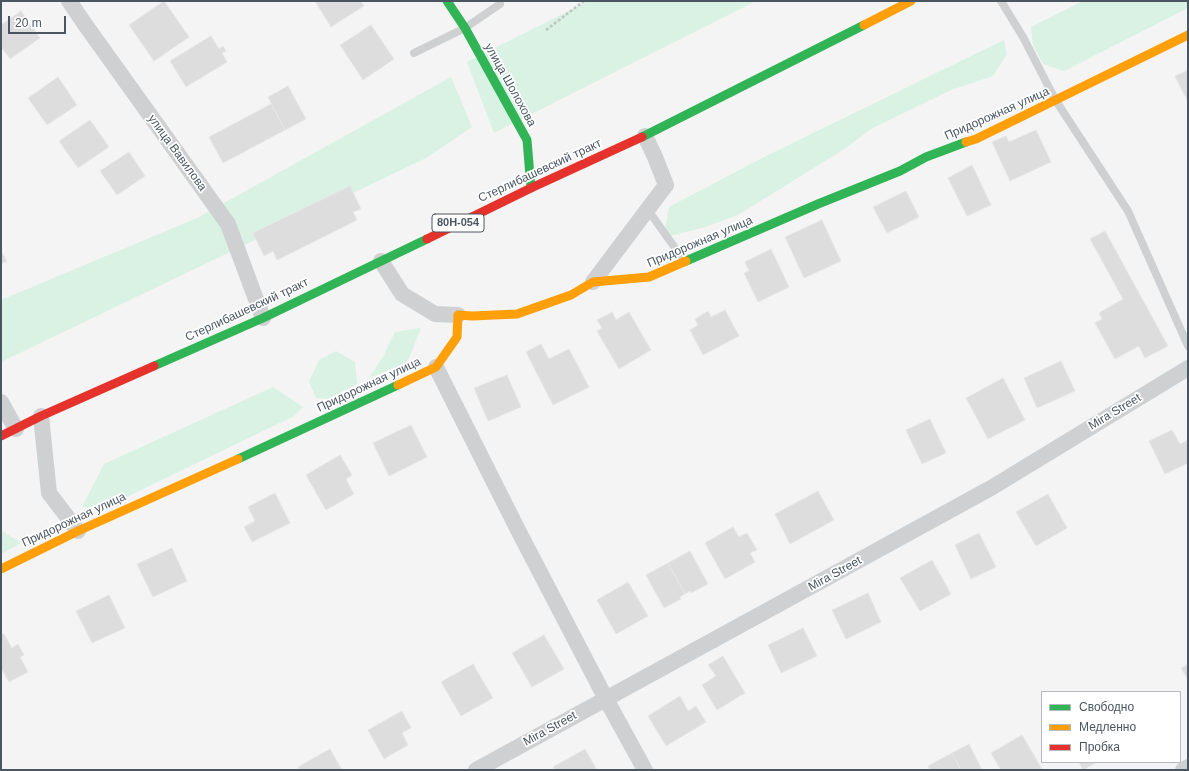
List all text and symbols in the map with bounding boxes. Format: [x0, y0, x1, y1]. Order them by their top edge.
scale bar [10, 8, 68, 34]
text: 20 m [15, 16, 42, 30]
street label: улица Шолохова [481, 41, 539, 129]
street label: Придорожная улица [942, 84, 1052, 144]
street label: улица Вавилова [144, 112, 210, 194]
street label: Стерлибашевский тракт [476, 136, 604, 206]
street label: Придорожная улица [645, 213, 755, 271]
road number: 80Н-054 [432, 214, 484, 232]
street label: Стерлибашевский тракт [183, 275, 311, 345]
street label: Придорожная улица [315, 355, 423, 415]
street label: Mira Street [1086, 391, 1144, 433]
street label: Придорожная улица [20, 490, 128, 550]
street label: Mira Street [806, 553, 864, 595]
legend [1041, 691, 1181, 763]
text: Свободно [1079, 700, 1134, 714]
street label: Mira Street [521, 708, 579, 750]
text: Медленно [1079, 720, 1136, 734]
text: Пробка [1079, 740, 1120, 754]

